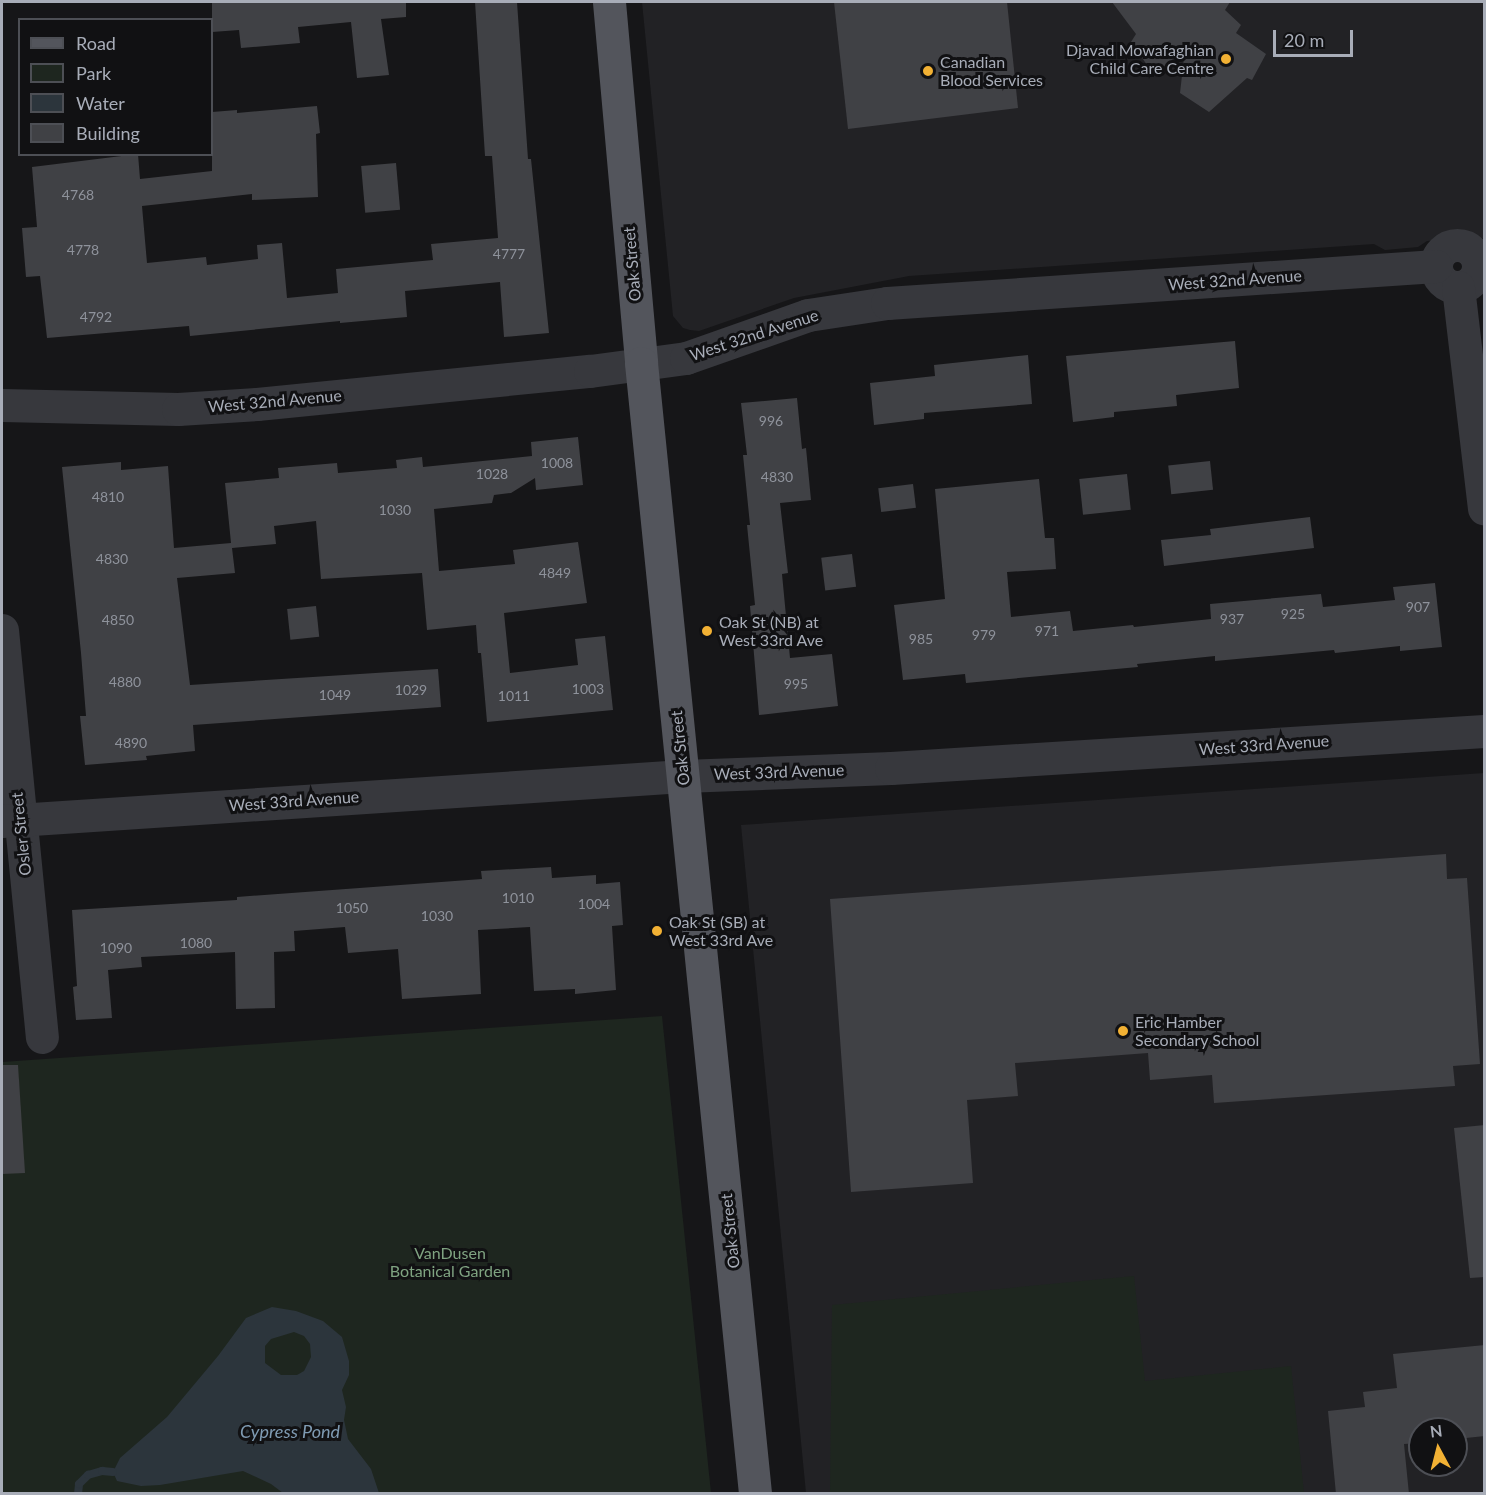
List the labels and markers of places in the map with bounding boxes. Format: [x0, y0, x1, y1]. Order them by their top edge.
place label: Djavad Mowafaghian Child Care Centre [1066, 40, 1214, 78]
place label: Canadian Blood Services [940, 52, 1043, 90]
marker: Djavad Mowafaghian Child Care Centre [1219, 52, 1233, 66]
marker: Canadian Blood Services [921, 64, 935, 78]
place label: Oak St (NB) at West 33rd Ave [719, 612, 824, 650]
marker: Oak St (NB) at West 33rd Ave [700, 624, 714, 638]
place label: Oak St (SB) at West 33rd Ave [669, 912, 774, 950]
marker: Oak St (SB) at West 33rd Ave [650, 924, 664, 938]
place label: Eric Hamber Secondary School [1135, 1012, 1260, 1050]
marker: Eric Hamber Secondary School [1116, 1024, 1130, 1038]

